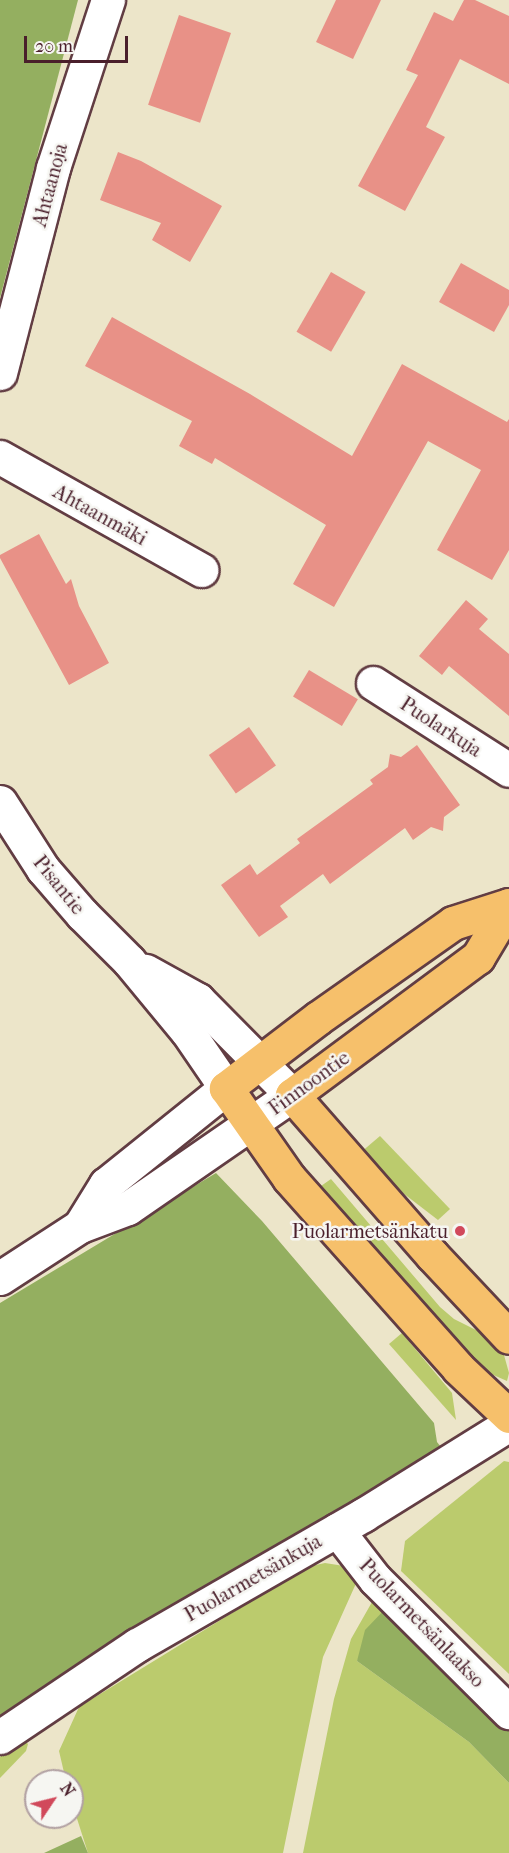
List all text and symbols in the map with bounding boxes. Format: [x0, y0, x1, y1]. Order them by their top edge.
scale bar [27, 24, 130, 62]
text: 20 m [35, 36, 73, 57]
street label: Ahtaanoja [27, 141, 73, 229]
street label: Ahtaanmäki [49, 479, 151, 551]
street label: Puolarkuja [396, 692, 486, 762]
street label: Pisantie [28, 851, 90, 919]
street label: Finnoontie [264, 1046, 354, 1120]
place label: Puolarmetsänkatu [292, 1219, 448, 1243]
marker: Puolarmetsänkatu [453, 1224, 467, 1238]
street label: Puolarmetsänkuja [180, 1529, 326, 1627]
street label: Puolarmetsänlaakso [354, 1553, 490, 1693]
north arrow [24, 1769, 84, 1829]
text: N [56, 1779, 79, 1800]

